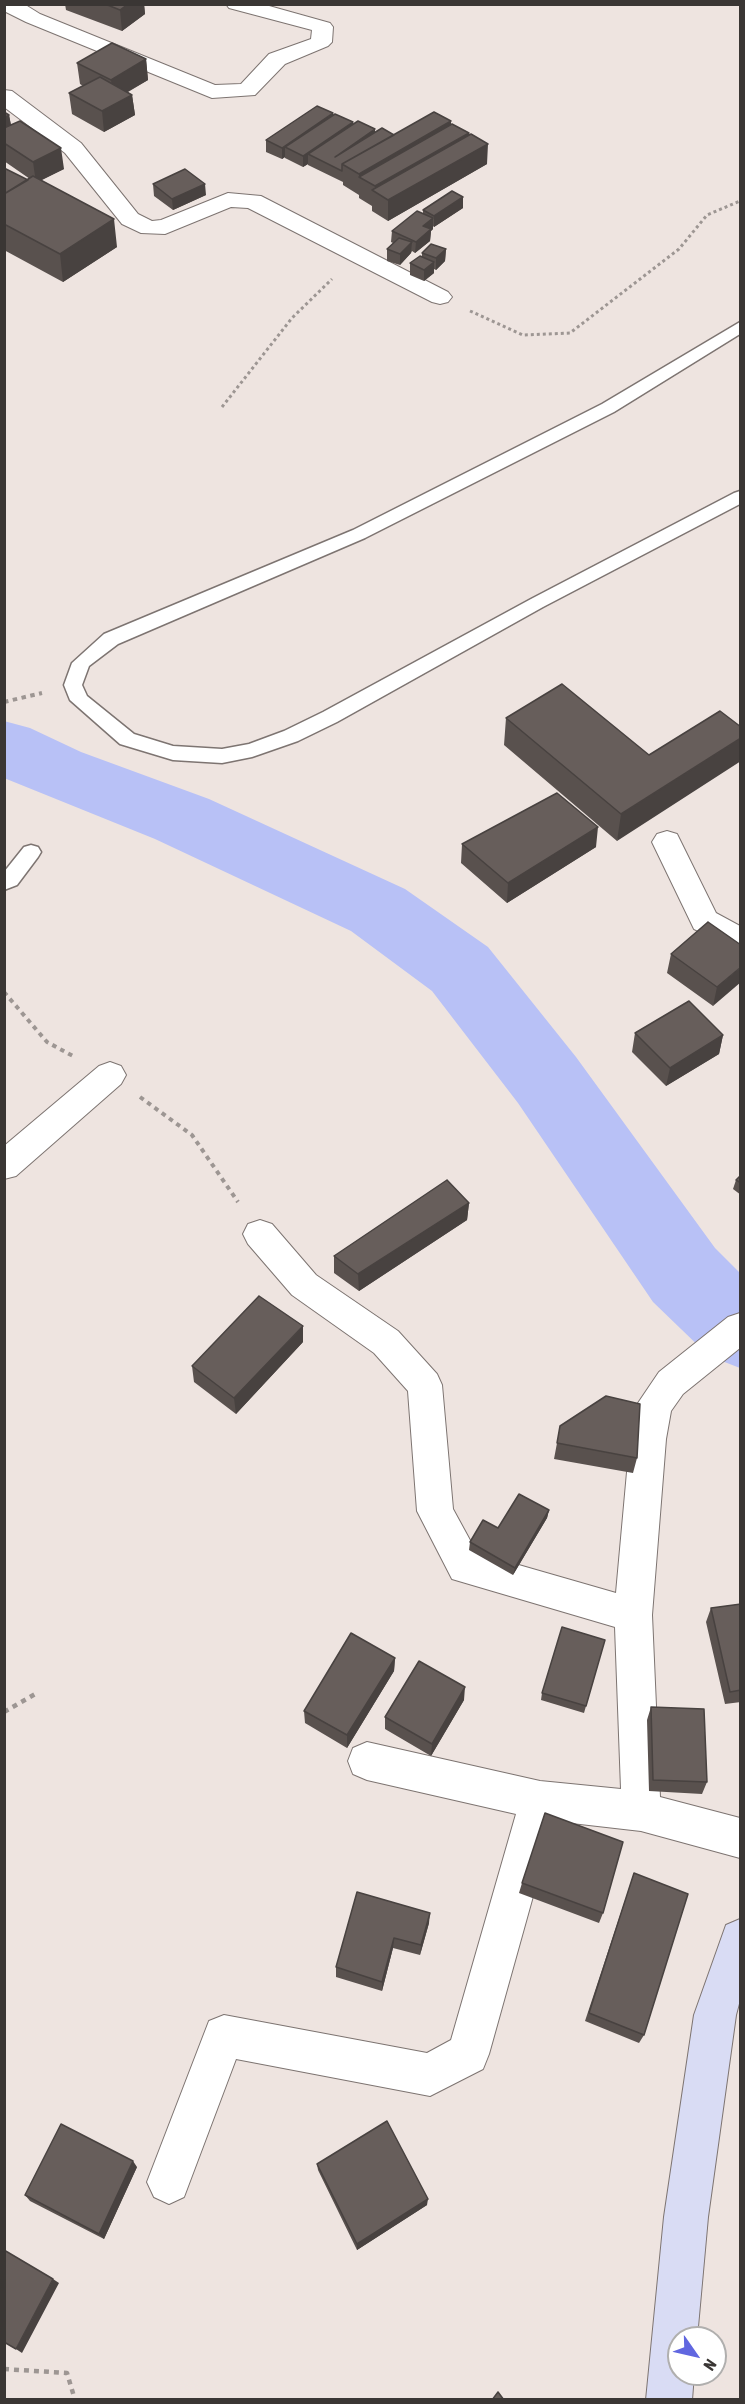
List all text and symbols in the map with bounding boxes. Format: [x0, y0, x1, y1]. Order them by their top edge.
north arrow [667, 2326, 727, 2386]
text: N [700, 2356, 720, 2374]

